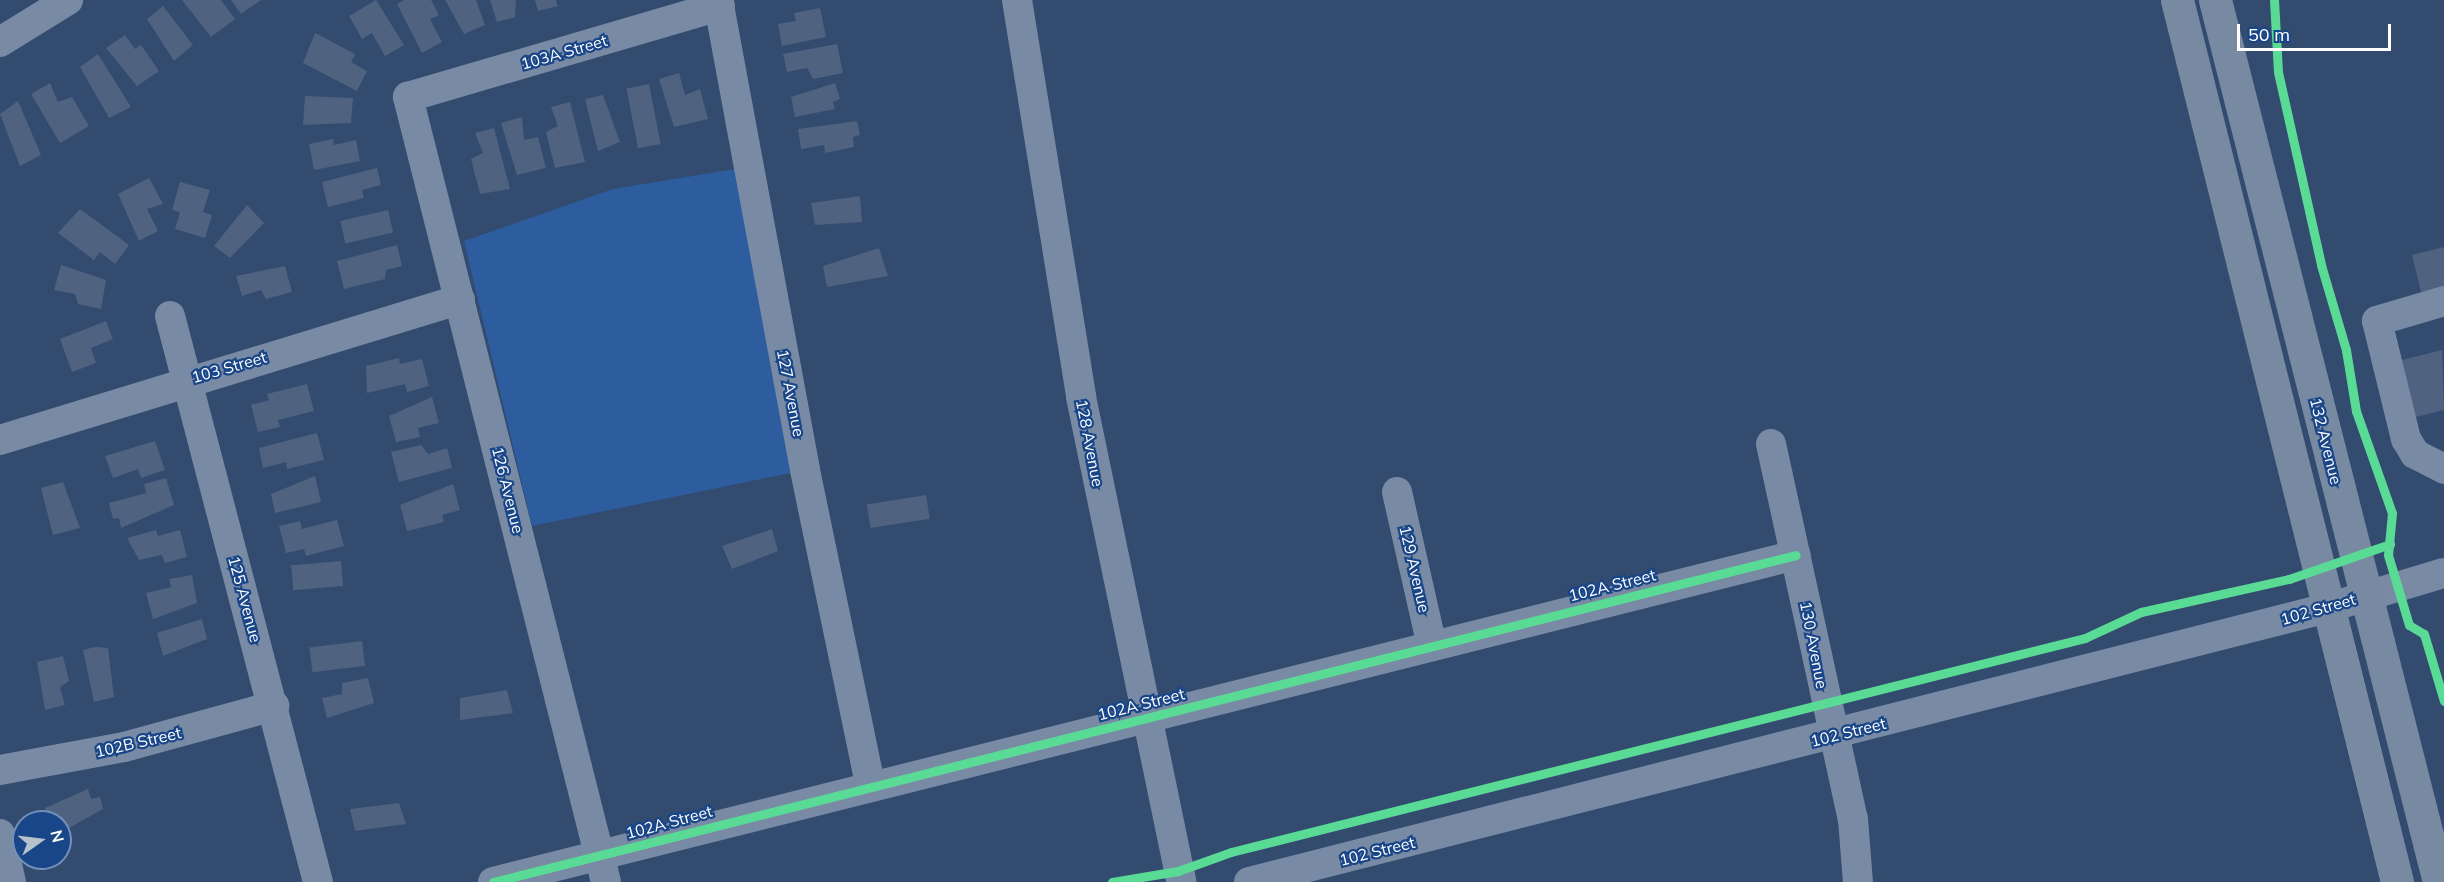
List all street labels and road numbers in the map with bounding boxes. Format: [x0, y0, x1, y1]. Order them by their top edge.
street label: 103A Street [519, 31, 609, 73]
street label: 103 Street [189, 347, 269, 387]
street label: 127 Avenue [773, 348, 809, 438]
street label: 132 Avenue [2306, 396, 2346, 486]
street label: 128 Avenue [1072, 398, 1108, 488]
street label: 126 Avenue [488, 445, 528, 535]
street label: 129 Avenue [1396, 524, 1434, 614]
street label: 125 Avenue [224, 554, 266, 644]
street label: 102A Street [1567, 565, 1657, 605]
street label: 102 Street [2278, 589, 2358, 629]
street label: 130 Avenue [1796, 600, 1832, 690]
street label: 102A Street [1096, 684, 1186, 724]
street label: 102 Street [1808, 713, 1888, 751]
street label: 102B Street [93, 723, 183, 761]
street label: 102A Street [624, 801, 714, 843]
street label: 102 Street [1337, 832, 1417, 870]

